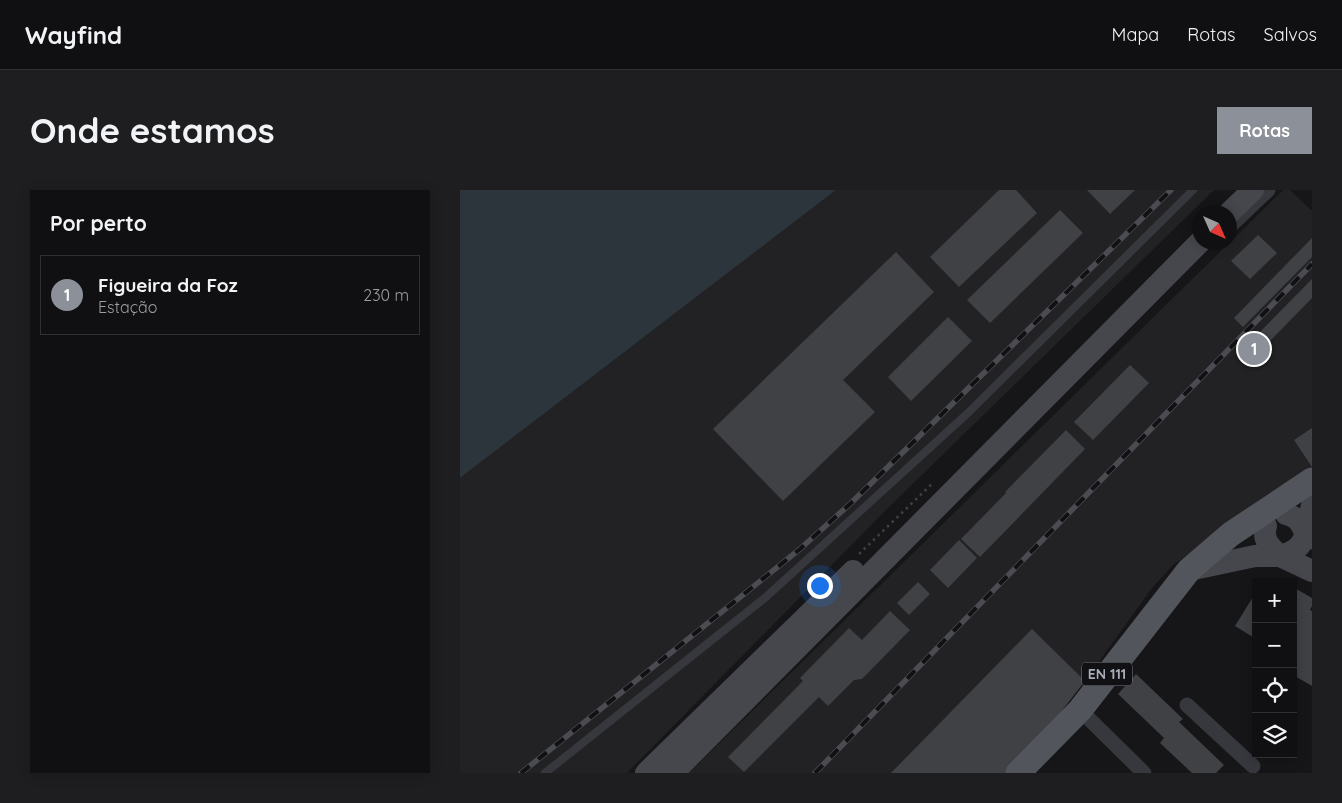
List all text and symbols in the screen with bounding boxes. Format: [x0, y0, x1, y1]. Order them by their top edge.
text: Wayfind [25, 20, 122, 50]
text: Mapa [1112, 23, 1159, 46]
text: Rotas [1187, 23, 1236, 46]
text: Salvos [1264, 23, 1317, 46]
button: Rotas [1217, 107, 1312, 154]
text: Onde estamos [30, 108, 275, 152]
north arrow [1192, 205, 1237, 250]
text: Por perto [50, 210, 147, 236]
text: Figueira da Foz [98, 273, 238, 297]
text: 1 [64, 285, 70, 305]
text: 230 m [363, 285, 409, 305]
text: Estação [98, 297, 157, 317]
pin: 1 [1238, 330, 1270, 368]
your location [807, 573, 833, 599]
map controls [1252, 578, 1297, 758]
button: + [1252, 578, 1297, 623]
button: − [1252, 623, 1297, 668]
road number: EN 111 [1082, 662, 1132, 686]
button: locate [1252, 668, 1297, 713]
button: layers [1252, 713, 1297, 758]

